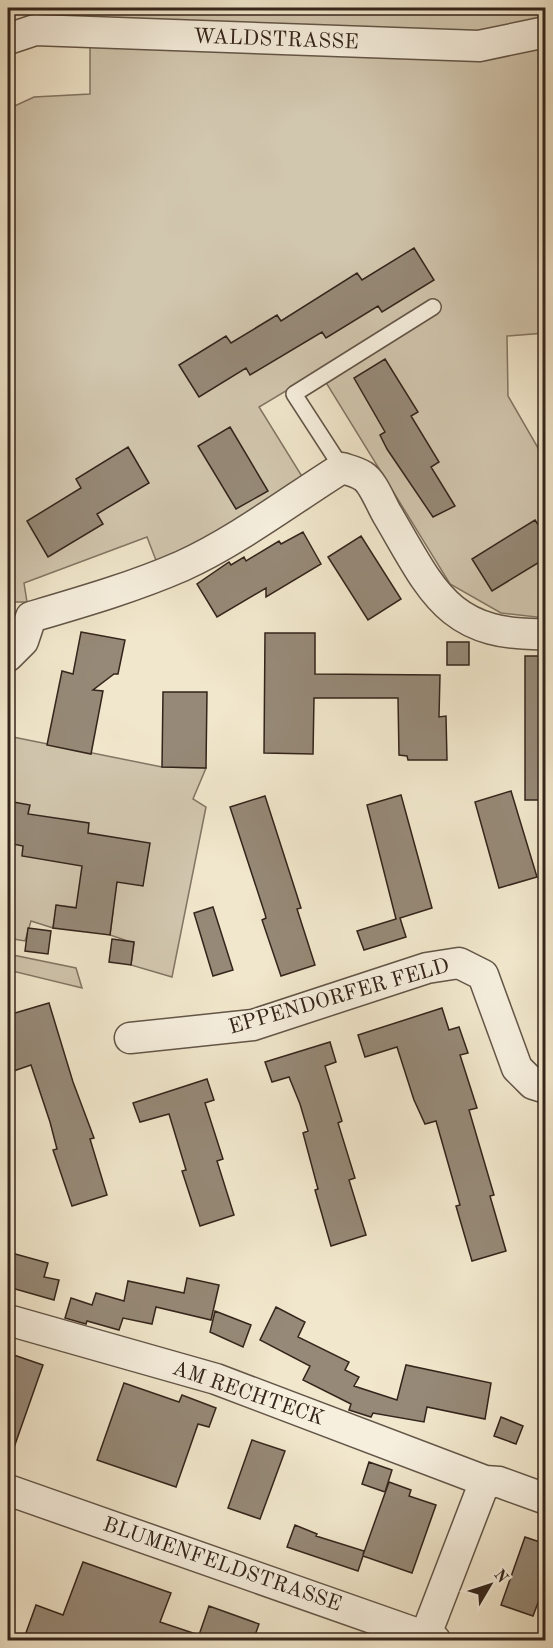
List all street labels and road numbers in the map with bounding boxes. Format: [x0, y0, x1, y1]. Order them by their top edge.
street label: WALDSTRASSE [193, 27, 359, 53]
street label: EPPENDORFER FELD [226, 955, 452, 1039]
street label: AM RECHTECK [169, 1358, 327, 1430]
street label: BLUMENFELDSTRASSE [100, 1514, 344, 1616]

